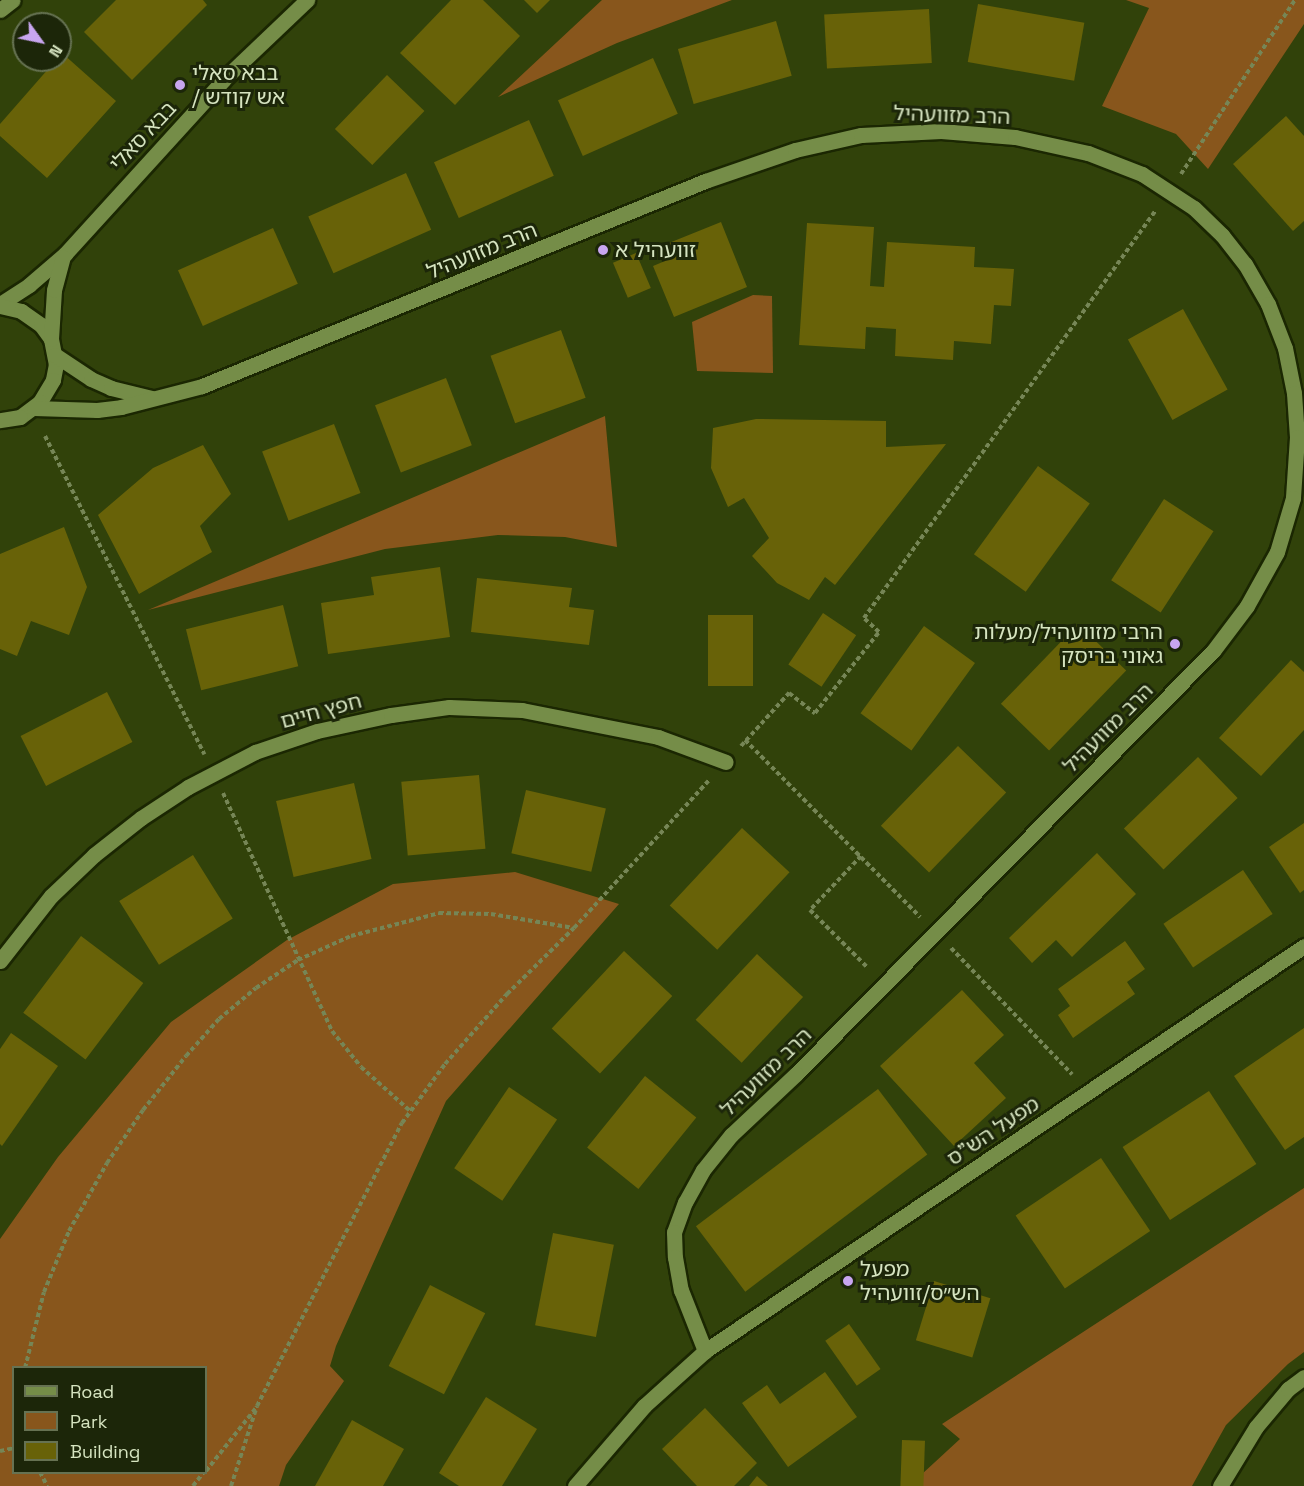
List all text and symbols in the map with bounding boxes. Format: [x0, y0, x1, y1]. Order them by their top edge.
north arrow [12, 12, 72, 72]
text: N [44, 41, 68, 61]
place label: בבא סאלי / אש קודש [192, 60, 285, 110]
marker: בבא סאלי / אש קודש [173, 78, 187, 92]
street label: בבא סאלי [104, 96, 182, 176]
street label: הרב מזוועהיל [893, 100, 1011, 130]
street label: הרב מזוועהיל [423, 217, 541, 285]
place label: זוועהיל א [615, 237, 696, 263]
marker: זוועהיל א [596, 243, 610, 257]
place label: הרבי מזוועהיל/מעלות גאוני בריסק [974, 619, 1163, 669]
marker: הרבי מזוועהיל/מעלות גאוני בריסק [1168, 637, 1182, 651]
street label: הרב מזוועהיל [1058, 678, 1158, 778]
street label: חפץ חיים [278, 688, 364, 734]
street label: הרב מזוועהיל [715, 1022, 817, 1122]
street label: מפעל הש"ס [942, 1091, 1044, 1171]
place label: מפעל הש״ס/זוועהיל [860, 1256, 980, 1306]
marker: מפעל הש״ס/זוועהיל [841, 1274, 855, 1288]
legend [12, 1366, 207, 1474]
text: Road [70, 1380, 114, 1403]
text: Park [70, 1410, 107, 1433]
text: Building [70, 1440, 140, 1463]

